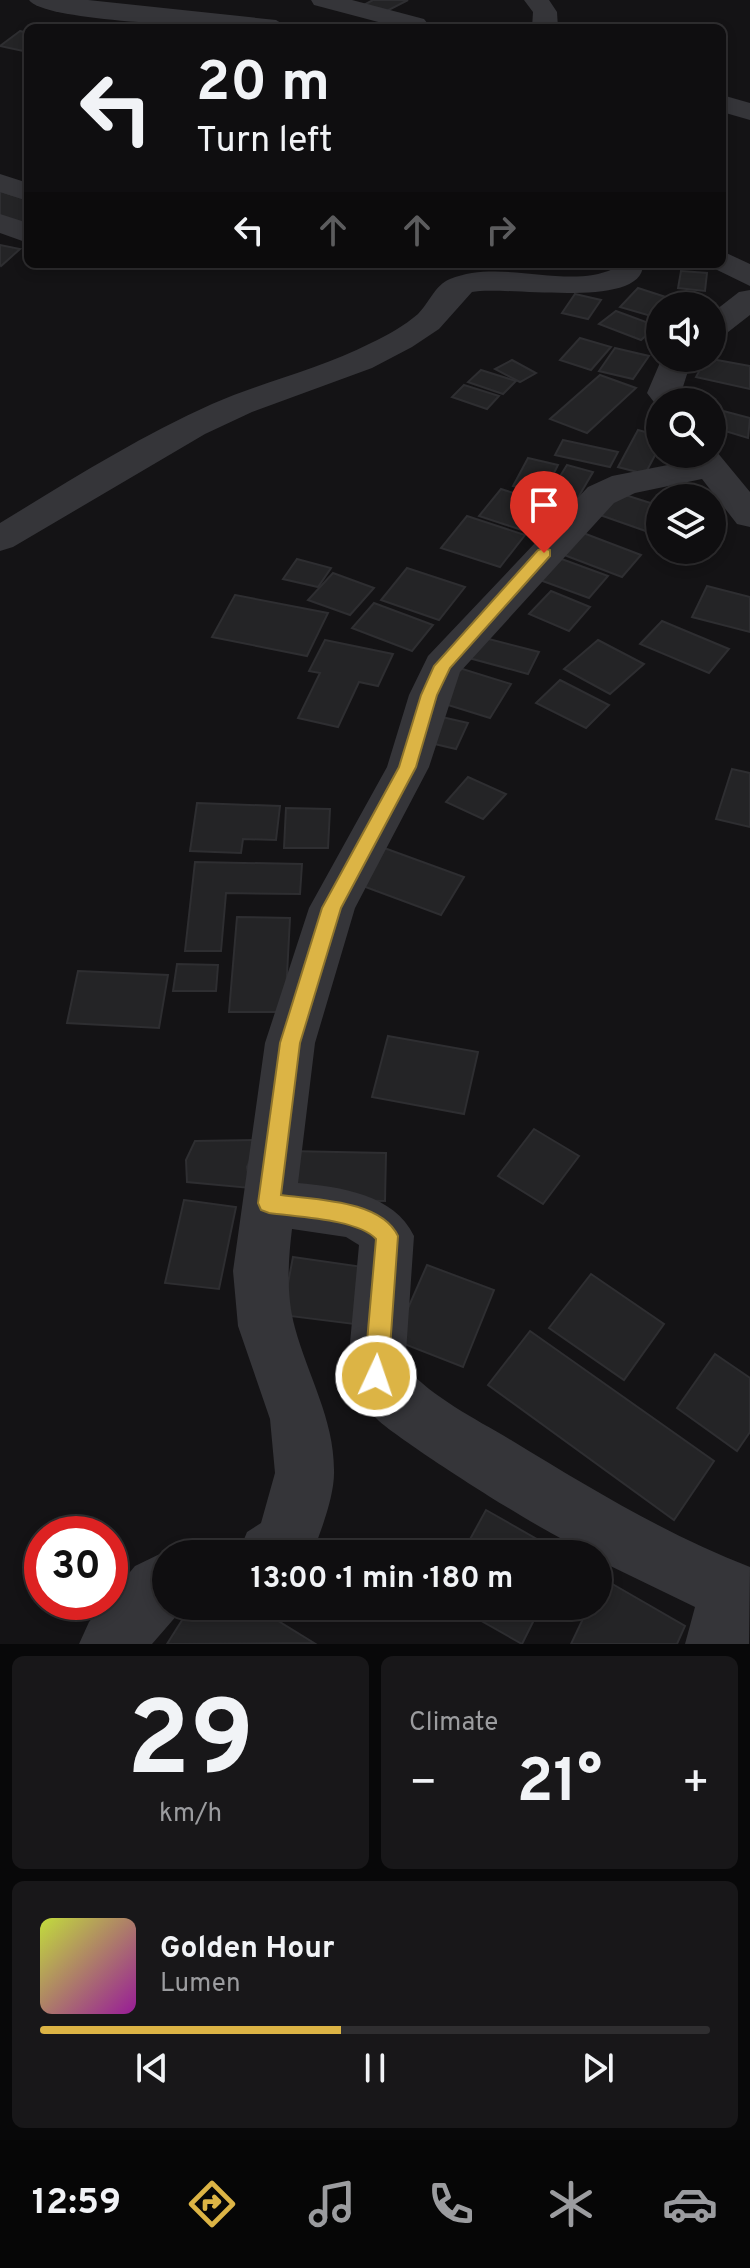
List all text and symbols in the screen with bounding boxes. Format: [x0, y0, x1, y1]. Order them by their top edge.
text: 20 m [196, 50, 330, 120]
icon: left [64, 56, 168, 160]
text: Turn left [196, 119, 333, 165]
icon: left [227, 208, 271, 252]
icon: ahead [311, 208, 355, 252]
icon: ahead [395, 208, 439, 252]
icon: right [479, 208, 523, 252]
map controls [646, 292, 726, 564]
button: sound [646, 292, 726, 372]
button: search [646, 388, 726, 468]
pin [510, 471, 578, 553]
icon: arrive [522, 483, 566, 527]
button: layers [646, 484, 726, 564]
position arrow [334, 1334, 418, 1418]
speed limit sign: 30 [24, 1516, 128, 1620]
text: 13:00 · 1 min · 180 m [251, 1561, 513, 1598]
text: 29 [127, 1680, 254, 1812]
text: Climate [409, 1707, 498, 1740]
text: 21° [517, 1747, 602, 1823]
text: − [409, 1757, 437, 1813]
text: + [682, 1757, 710, 1813]
text: km/h [159, 1798, 222, 1831]
text: Golden Hour [160, 1931, 334, 1968]
text: Lumen [160, 1968, 241, 2001]
icon: previous [130, 2046, 174, 2090]
icon: pause [353, 2046, 397, 2090]
icon: next [576, 2046, 620, 2090]
icon: directions [184, 2176, 240, 2232]
icon: music [304, 2176, 360, 2232]
icon: phone [423, 2176, 479, 2232]
icon: climate [543, 2176, 599, 2232]
icon: car [662, 2176, 718, 2232]
text: 12:59 [32, 2181, 121, 2227]

